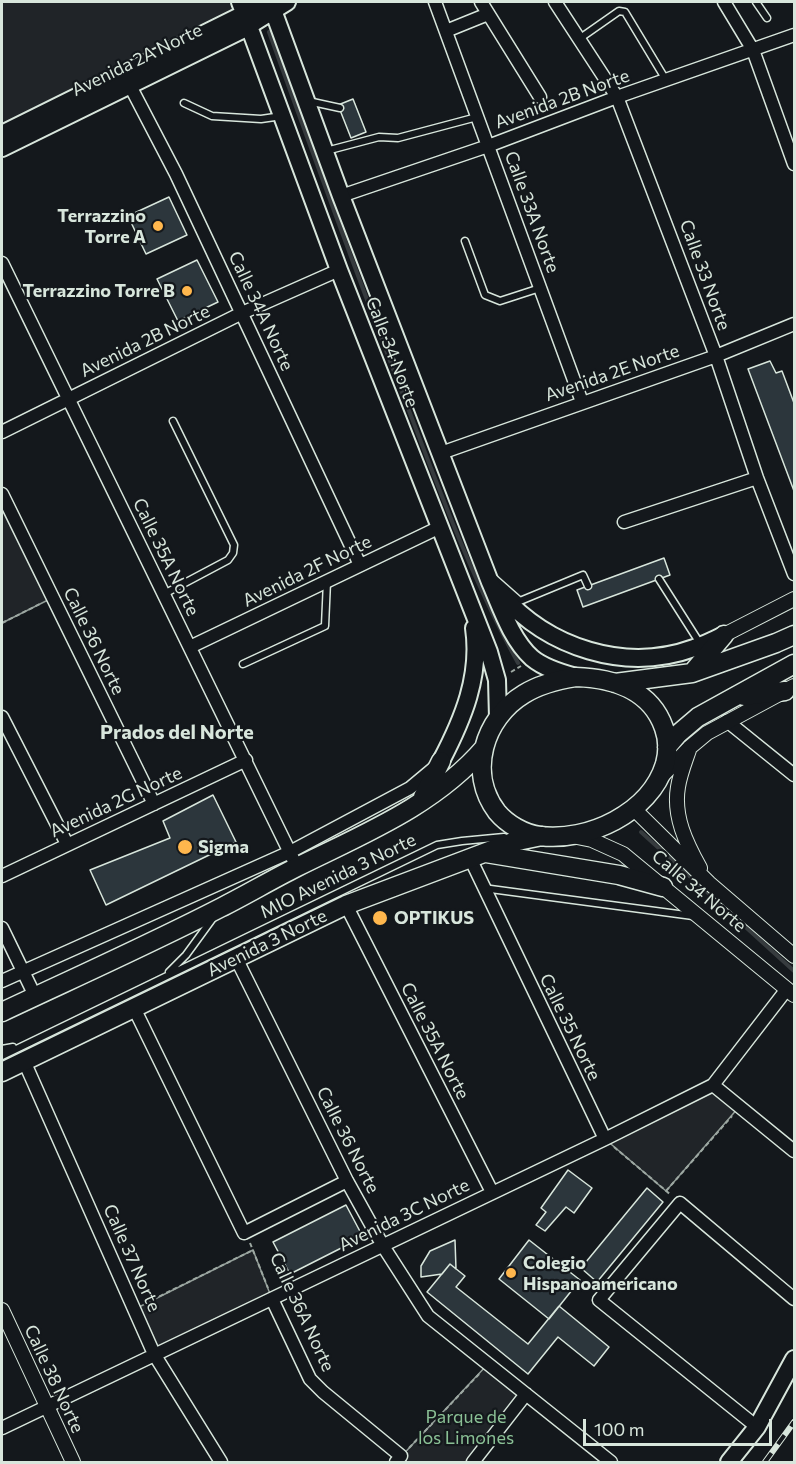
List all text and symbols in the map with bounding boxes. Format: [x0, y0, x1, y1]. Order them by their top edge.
street label: Avenida 2A Norte [68, 19, 206, 101]
street label: Avenida 2B Norte [492, 65, 632, 133]
street label: Calle 33A Norte [500, 148, 564, 276]
place label: Terrazzino Torre A [57, 205, 146, 248]
street label: Calle 33 Norte [675, 217, 735, 333]
marker: Terrazzino Torre A [151, 219, 165, 233]
street label: Calle 34A Norte [224, 248, 298, 374]
place label: Terrazzino Torre B [22, 280, 175, 302]
marker: Terrazzino Torre B [180, 284, 194, 298]
street label: Calle 34 Norte [361, 294, 423, 410]
street label: Avenida 2B Norte [77, 300, 213, 382]
street label: Avenida 2E Norte [542, 340, 682, 406]
street label: Calle 35A Norte [128, 495, 204, 619]
street label: Avenida 2F Norte [239, 531, 375, 611]
street label: Calle 36 Norte [59, 584, 129, 698]
district label: Prados del Norte [100, 720, 254, 744]
street label: Avenida 2G Norte [47, 762, 185, 842]
street label: MIO Avenida 3 Norte [257, 829, 419, 923]
place label: Sigma [198, 836, 249, 858]
marker: Sigma [176, 838, 194, 856]
street label: Calle 34 Norte [647, 845, 751, 937]
street label: Avenida 3 Norte [204, 905, 330, 981]
place label: OPTIKUS [394, 907, 474, 929]
marker: OPTIKUS [371, 909, 389, 927]
street label: Calle 35 Norte [535, 970, 605, 1084]
street label: Calle 35A Norte [396, 979, 474, 1103]
street label: Calle 36 Norte [312, 1083, 384, 1197]
street label: Avenida 3C Norte [335, 1174, 473, 1256]
street label: Calle 37 Norte [99, 1201, 165, 1315]
street label: Calle 36A Norte [265, 1249, 339, 1375]
place label: Colegio Hispanoamericano [523, 1252, 678, 1294]
marker: Colegio Hispanoamericano [504, 1266, 518, 1280]
street label: Calle 38 Norte [20, 1322, 88, 1436]
park label: Parque de los Limones [418, 1406, 514, 1448]
scale bar [586, 1407, 775, 1445]
text: 100 m [594, 1418, 644, 1440]

